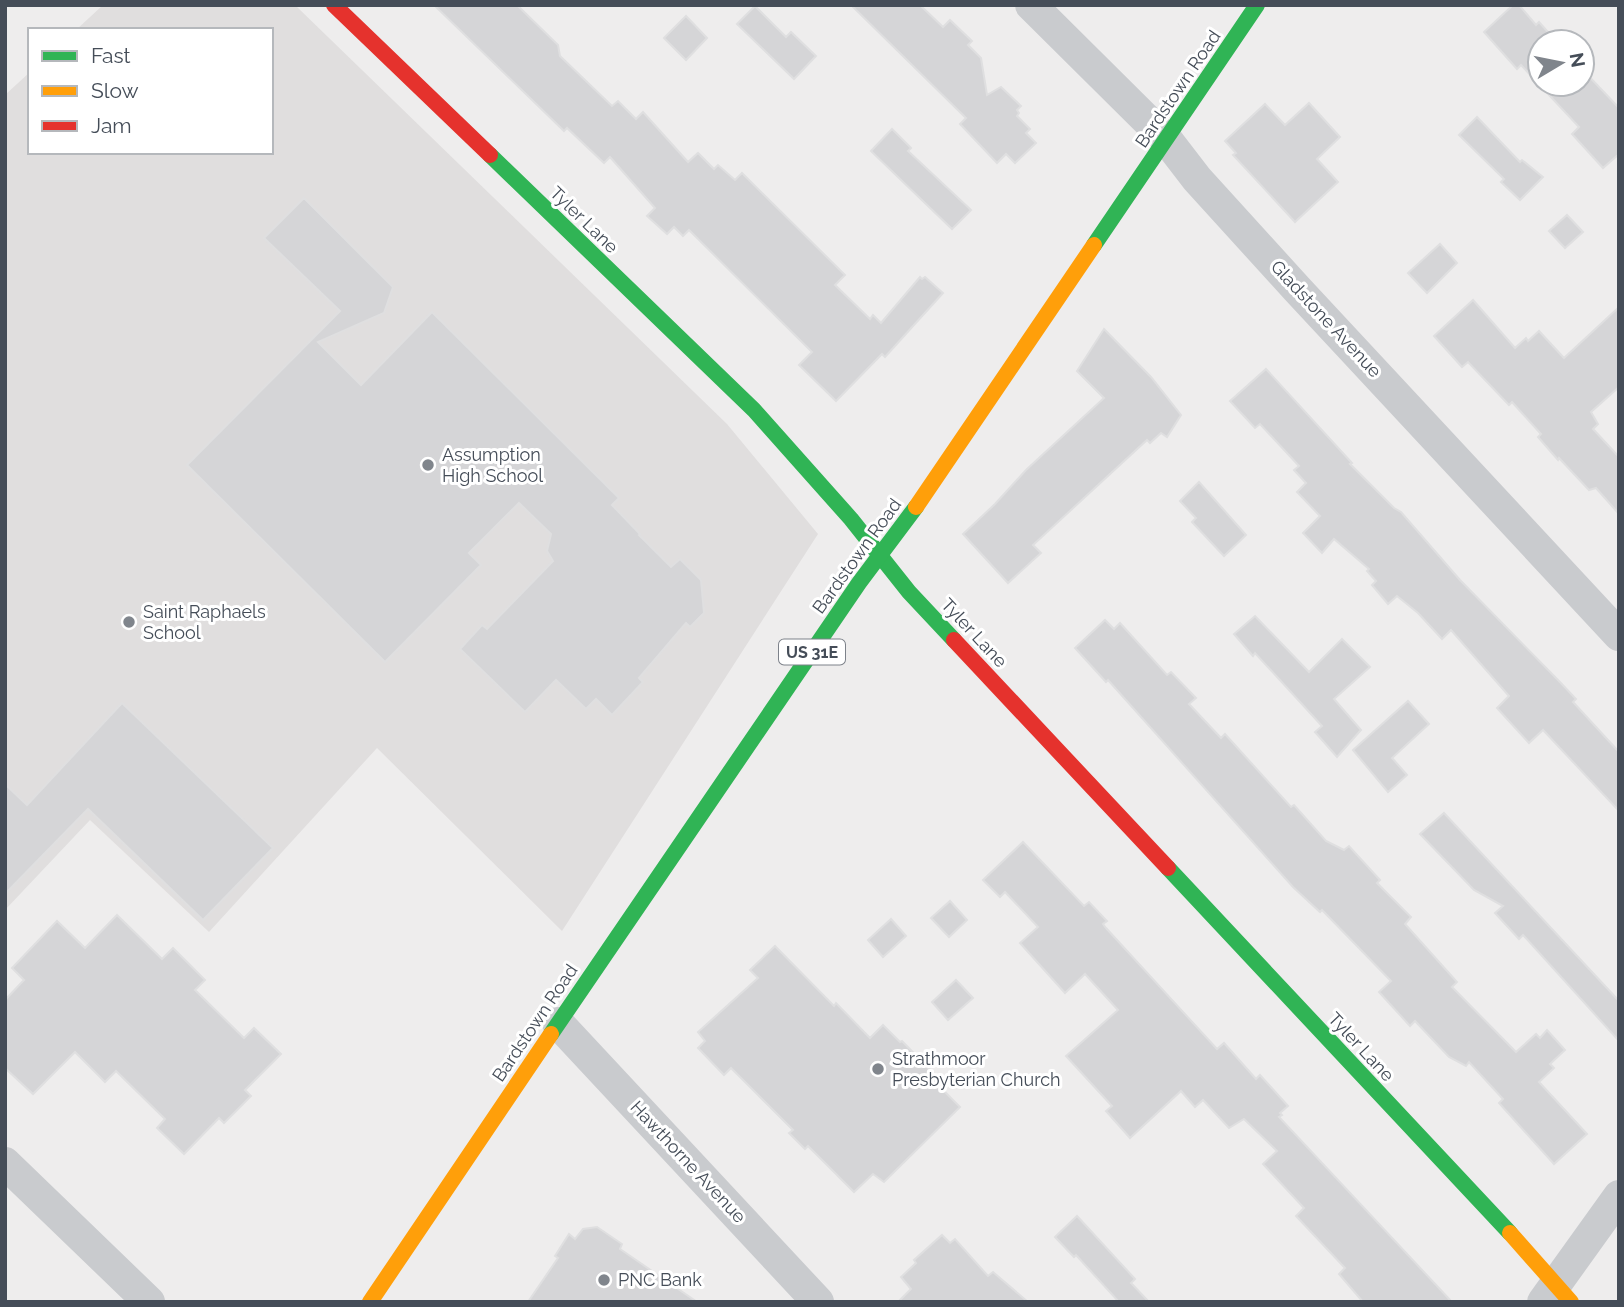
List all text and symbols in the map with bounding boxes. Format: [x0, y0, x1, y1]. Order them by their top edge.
street label: Bardstown Road [1131, 26, 1225, 151]
legend [28, 28, 273, 154]
north arrow [1526, 28, 1596, 98]
text: Fast [91, 43, 131, 68]
text: N [1566, 51, 1590, 69]
text: Slow [91, 78, 139, 103]
text: Jam [91, 113, 132, 138]
street label: Tyler Lane [546, 182, 623, 258]
street label: Gladstone Avenue [1267, 256, 1386, 382]
place label: Assumption High School [442, 444, 543, 486]
marker: Assumption High School [420, 457, 436, 473]
street label: Bardstown Road [808, 494, 905, 617]
street label: Tyler Lane [937, 594, 1012, 672]
place label: Saint Raphaels School [143, 601, 266, 643]
marker: Saint Raphaels School [121, 614, 137, 630]
road number: US 31E [779, 639, 845, 664]
street label: Bardstown Road [488, 960, 582, 1085]
street label: Tyler Lane [1324, 1008, 1399, 1086]
place label: Strathmoor Presbyterian Church [892, 1048, 1061, 1090]
marker: Strathmoor Presbyterian Church [870, 1061, 886, 1077]
street label: Hawthorne Avenue [626, 1096, 751, 1227]
place label: PNC Bank [618, 1269, 702, 1290]
marker: PNC Bank [596, 1272, 612, 1288]

